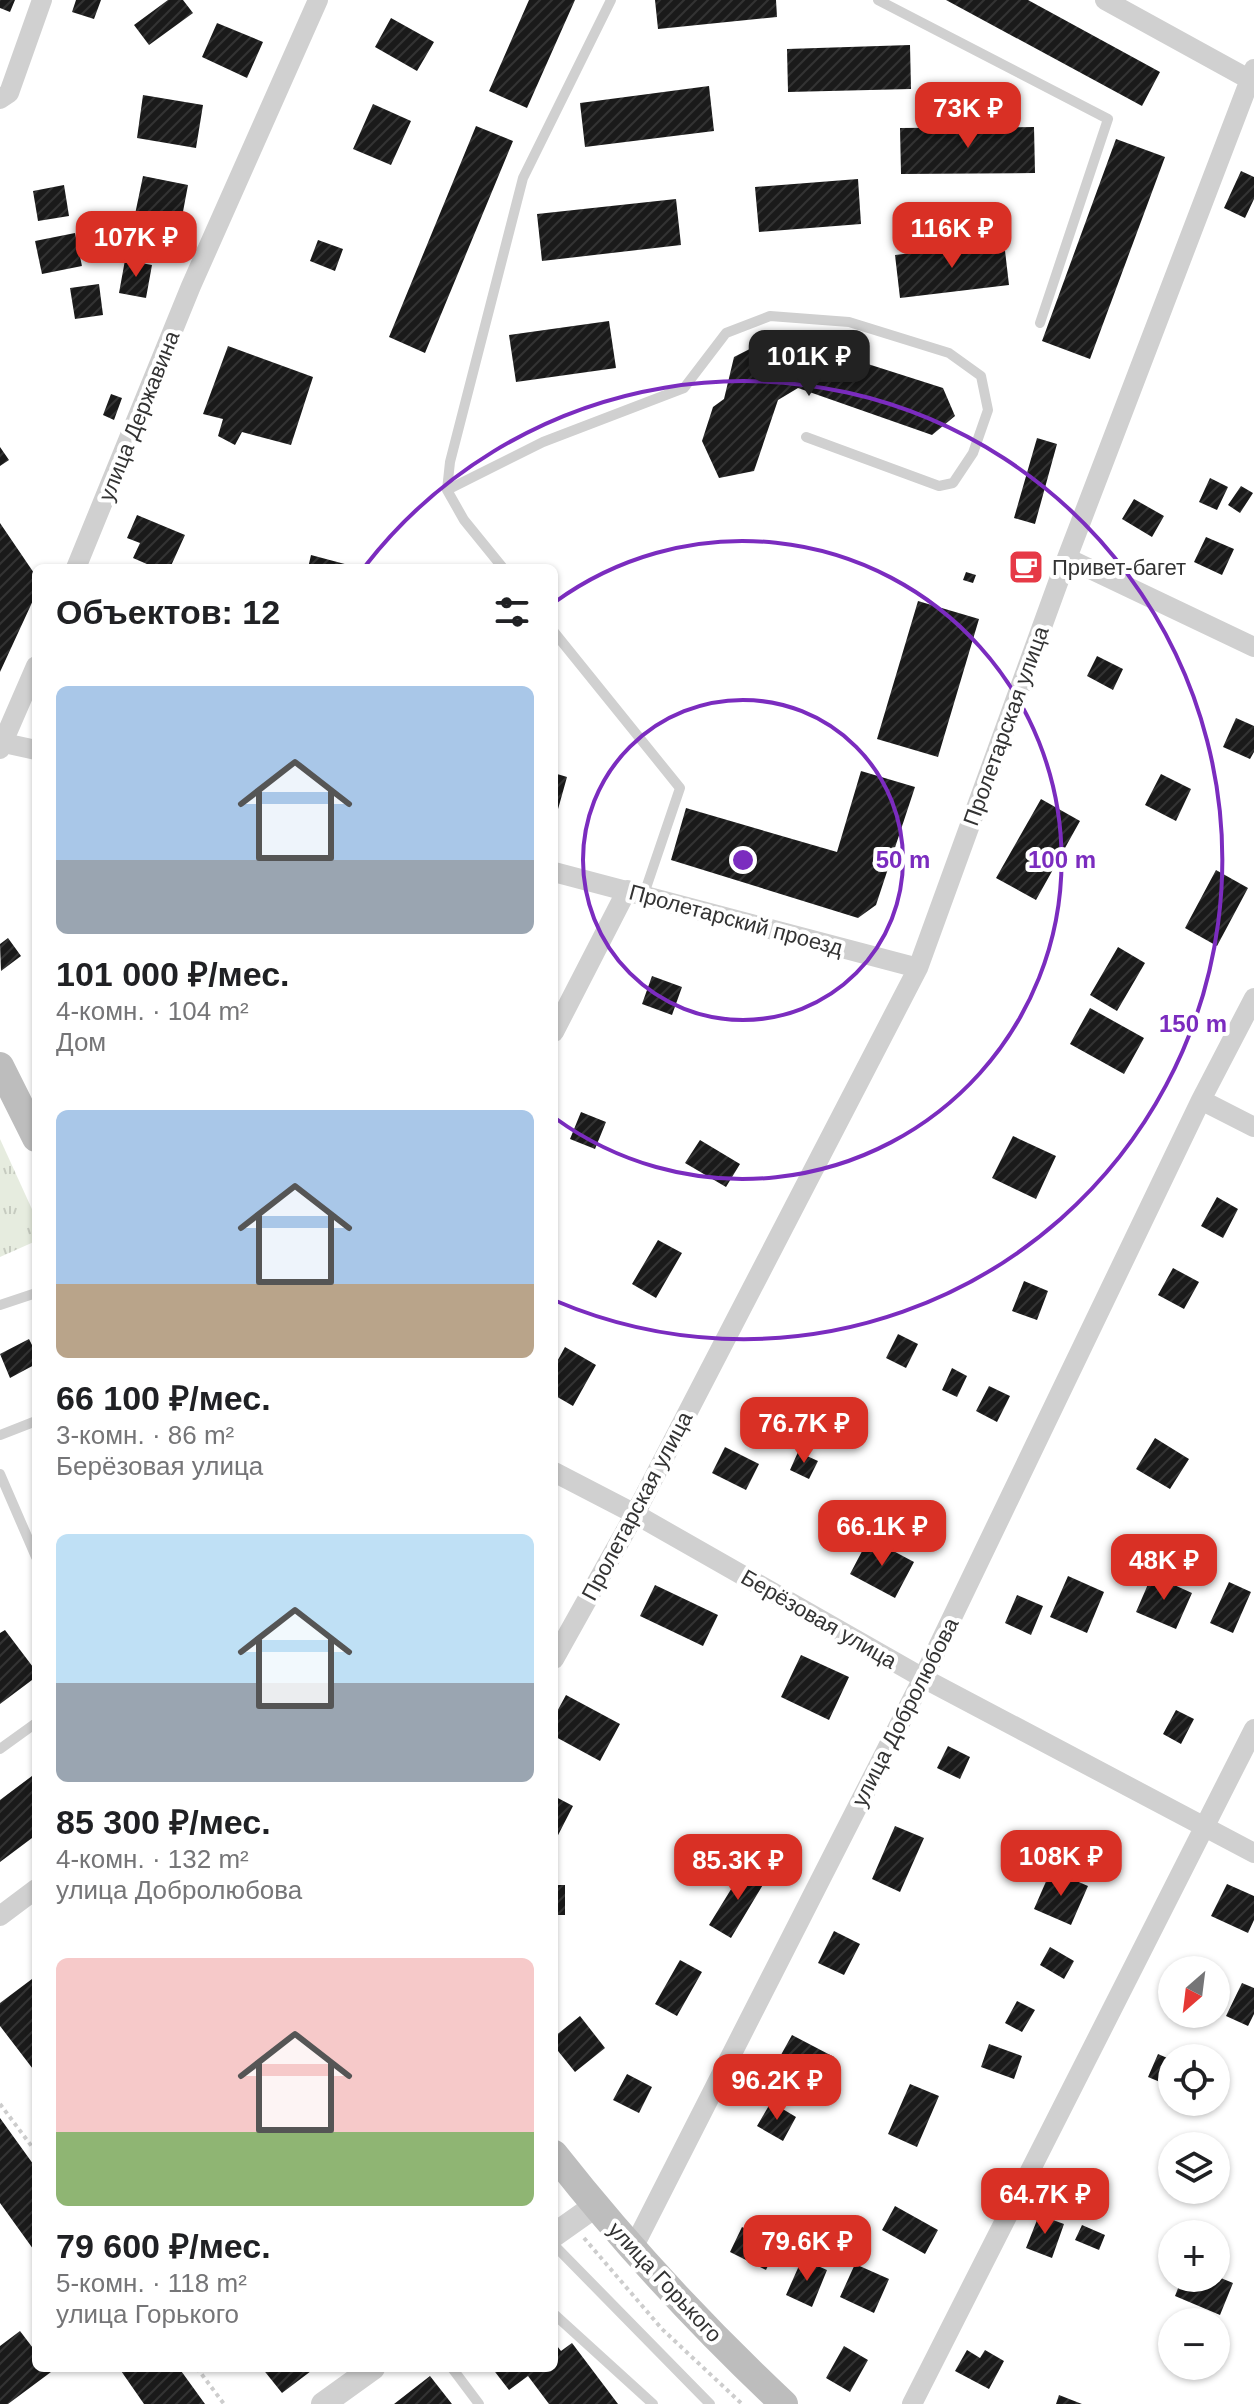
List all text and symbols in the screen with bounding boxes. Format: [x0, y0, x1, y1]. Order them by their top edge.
pin: 73K ₽ [912, 82, 1024, 150]
text: 73K ₽ [933, 93, 1003, 123]
pin: 116K ₽ [887, 202, 1017, 270]
pin: 107K ₽ [71, 211, 201, 279]
text: 116K ₽ [910, 213, 994, 243]
text: 107K ₽ [94, 222, 178, 252]
street label: улица Державина [93, 327, 185, 505]
pin: 101K ₽ [744, 330, 874, 398]
text: 101K ₽ [767, 341, 851, 371]
cafe icon: Привет-багет [1007, 548, 1045, 586]
place label: Привет-багет [1052, 555, 1186, 580]
icon: filters [490, 590, 534, 634]
text: Объектов: 12 [56, 593, 280, 631]
street label: Пролетарская улица [958, 622, 1054, 829]
icon: home [223, 738, 367, 882]
centre of rings [729, 846, 757, 874]
text: 50 m [876, 846, 930, 873]
text: 100 m [1028, 846, 1096, 873]
street label: Пролетарский проезд [626, 879, 846, 961]
text: 101 000 ₽/мес. [56, 955, 290, 993]
text: 4-комн. · 104 m² [56, 996, 249, 1026]
text: 150 m [1159, 1010, 1227, 1037]
text: Дом [56, 1027, 106, 1057]
icon: home [223, 1162, 367, 1306]
text: 66 100 ₽/мес. [56, 1379, 271, 1417]
pin: 76.7K ₽ [730, 1397, 878, 1465]
street label: Пролетарская улица [577, 1407, 698, 1605]
text: 76.7K ₽ [758, 1408, 850, 1438]
text: 3-комн. · 86 m² [56, 1420, 234, 1450]
text: Берёзовая улица [56, 1451, 263, 1481]
pin: 66.1K ₽ [808, 1500, 956, 1568]
text: 66.1K ₽ [836, 1511, 928, 1541]
pin: 48K ₽ [1108, 1534, 1220, 1602]
text: 48K ₽ [1129, 1545, 1199, 1575]
street label: Берёзовая улица [737, 1564, 902, 1674]
icon: home [223, 1586, 367, 1730]
street label: улица Добролюбова [847, 1613, 964, 1811]
text: 85 300 ₽/мес. [56, 1803, 271, 1841]
pin: 108K ₽ [996, 1830, 1126, 1898]
pin: 85.3K ₽ [664, 1834, 812, 1902]
text: 108K ₽ [1019, 1841, 1103, 1871]
text: 4-комн. · 132 m² [56, 1844, 249, 1874]
text: 85.3K ₽ [692, 1845, 784, 1875]
text: улица Добролюбова [56, 1875, 302, 1905]
north arrow [1158, 1956, 1230, 2028]
map controls [1158, 1956, 1230, 2380]
icon: home [223, 2010, 367, 2154]
button: locate [1158, 2044, 1230, 2116]
pin: 96.2K ₽ [703, 2054, 851, 2122]
text: 96.2K ₽ [731, 2065, 823, 2095]
button: layers [1158, 2132, 1230, 2204]
pin: 64.7K ₽ [971, 2168, 1119, 2236]
text: 64.7K ₽ [999, 2179, 1091, 2209]
pin: 79.6K ₽ [733, 2215, 881, 2283]
street label: улица Горького [603, 2217, 727, 2347]
button: + [1158, 2220, 1230, 2292]
text: 79.6K ₽ [761, 2226, 853, 2256]
text: 79 600 ₽/мес. [56, 2227, 271, 2265]
text: 5-комн. · 118 m² [56, 2268, 247, 2298]
text: улица Горького [56, 2299, 239, 2329]
button: − [1158, 2308, 1230, 2380]

